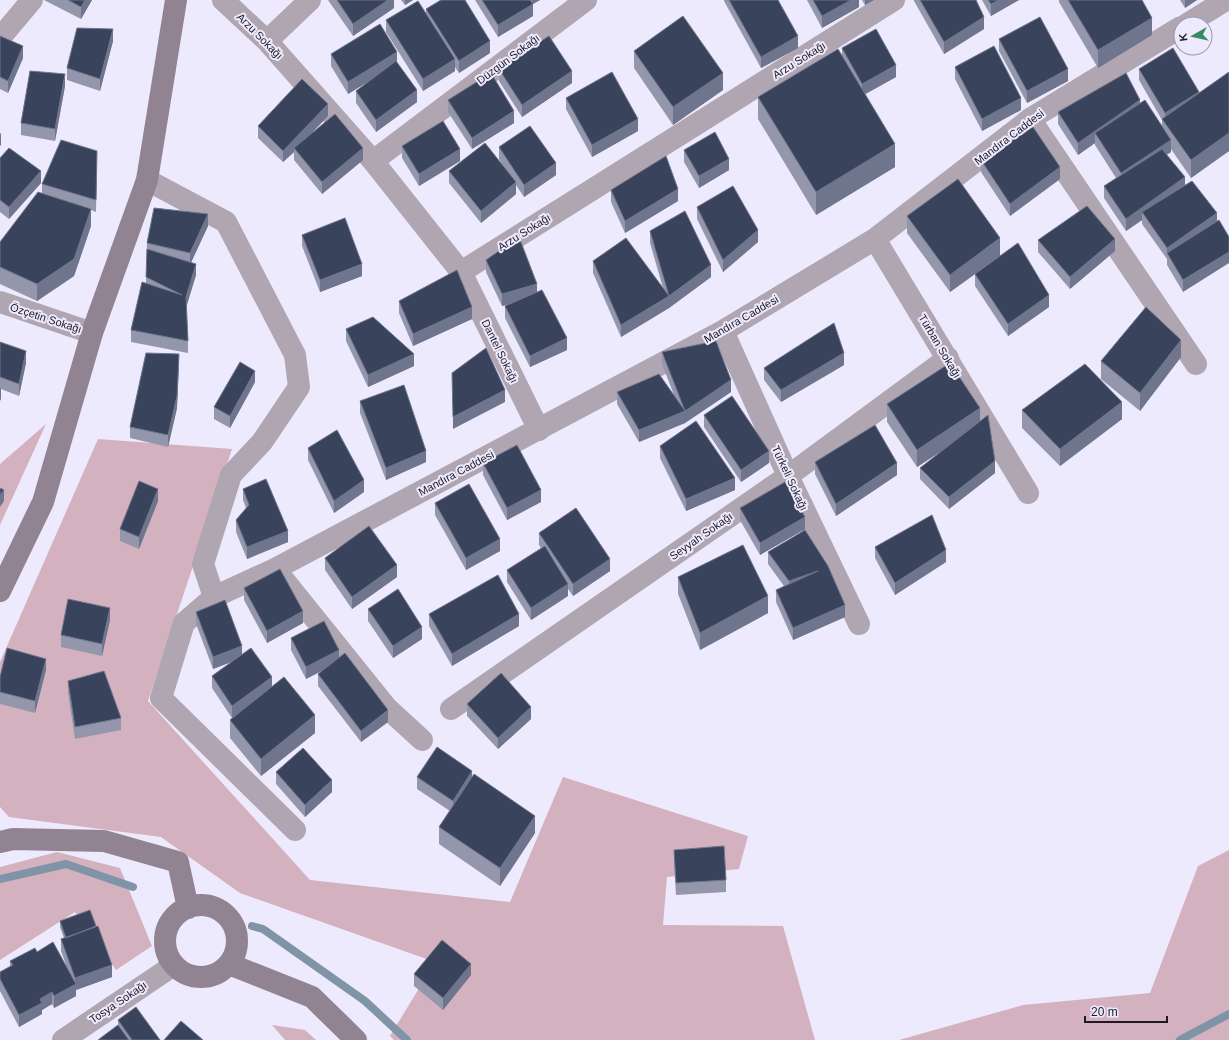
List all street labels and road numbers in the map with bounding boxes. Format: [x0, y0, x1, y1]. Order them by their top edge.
street label: Arzu Sokağı [235, 11, 285, 61]
street label: Düzgün Sokağı [474, 32, 542, 86]
street label: Arzu Sokağı [770, 39, 828, 81]
street label: Mandıra Caddesi [972, 107, 1046, 167]
street label: Arzu Sokağı [495, 211, 553, 253]
street label: Mandıra Caddesi [702, 293, 780, 345]
street label: Özçetin Sokağı [9, 301, 83, 335]
street label: Türban Sokağı [916, 312, 964, 380]
street label: Dantel Sokağı [479, 317, 521, 385]
street label: Türkeli Sokağı [770, 444, 810, 512]
street label: Mandıra Caddesi [416, 448, 496, 498]
street label: Seyyah Sokağı [667, 510, 735, 562]
street label: Tosya Sokağı [87, 979, 149, 1025]

